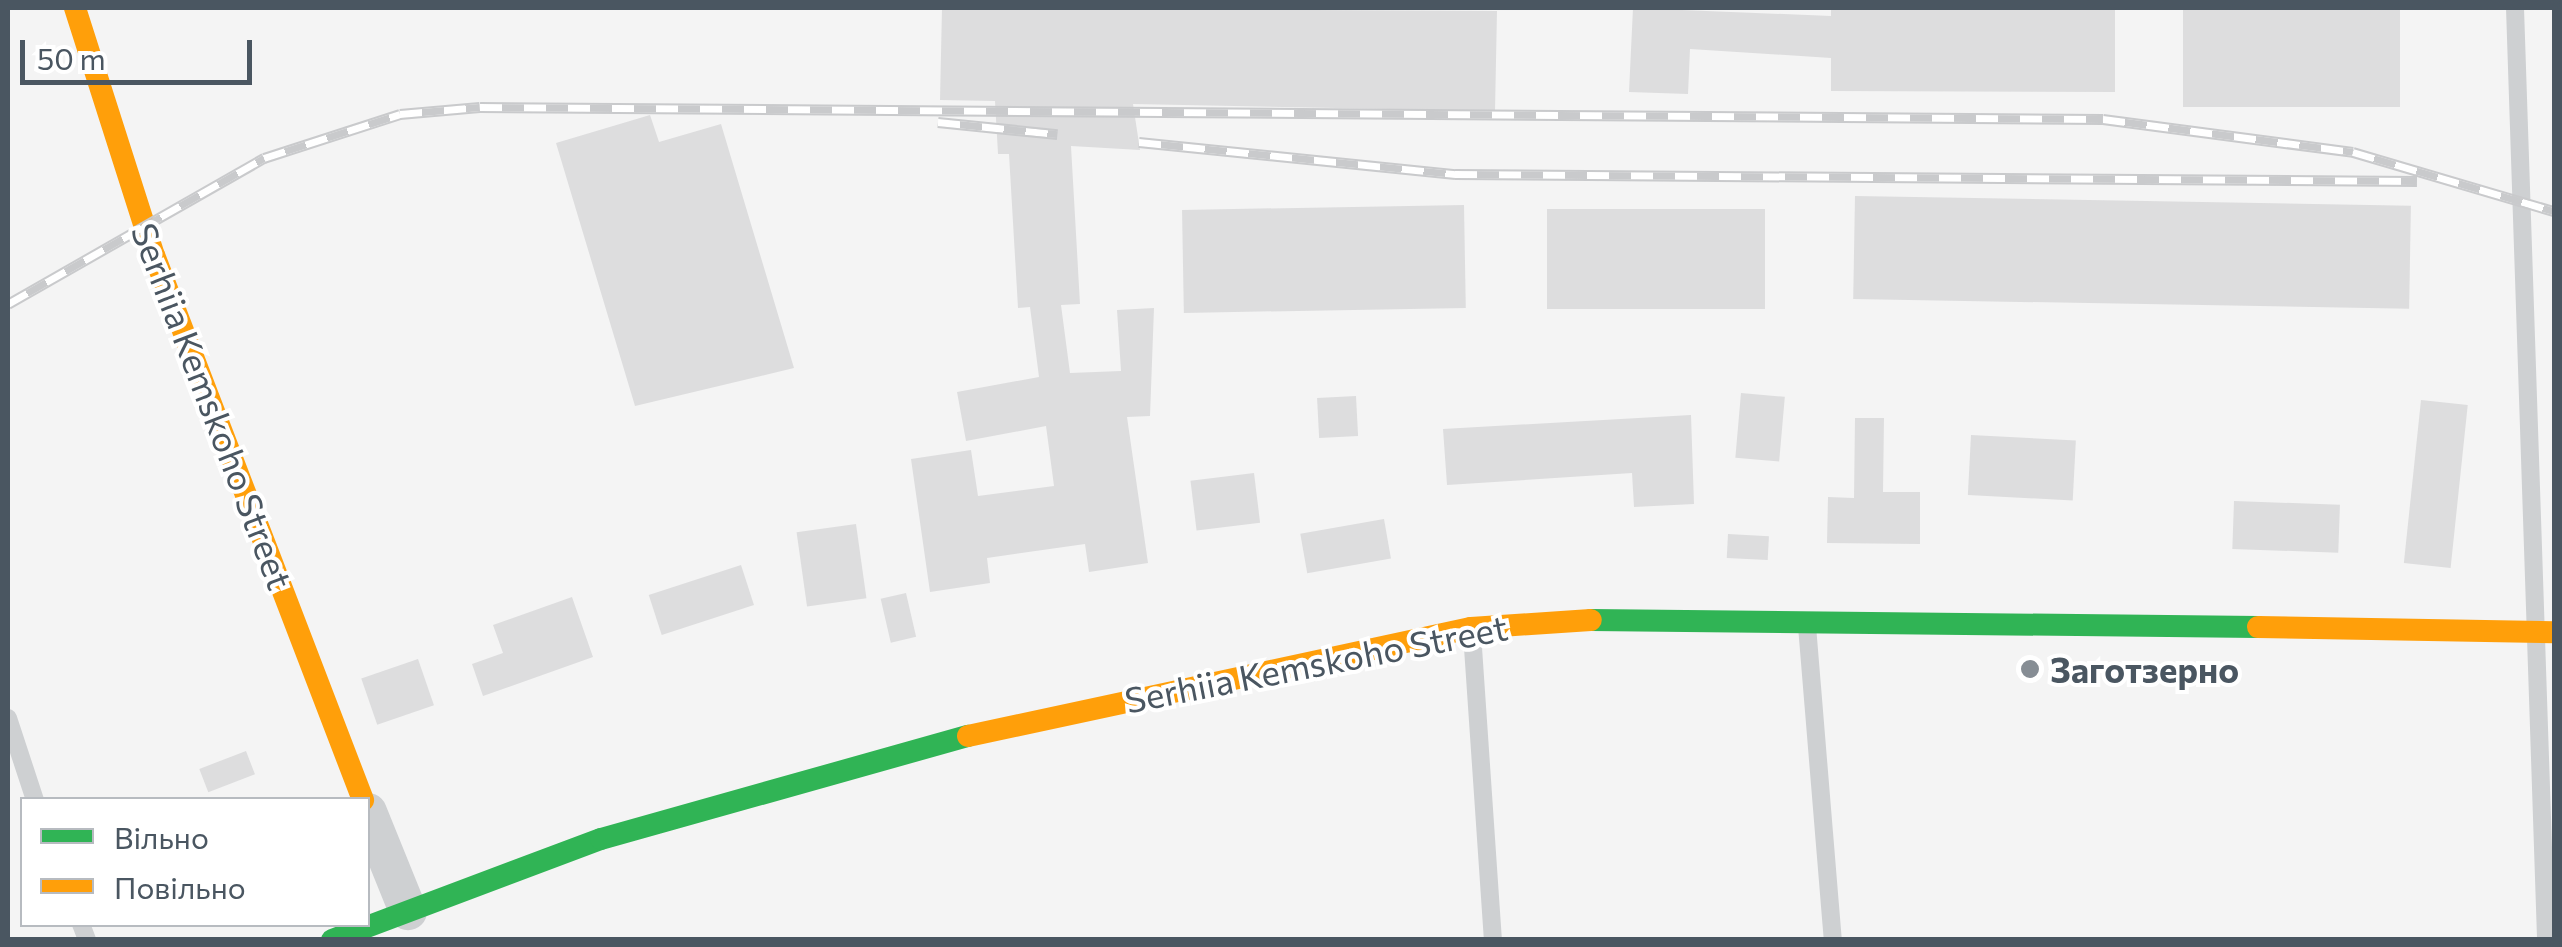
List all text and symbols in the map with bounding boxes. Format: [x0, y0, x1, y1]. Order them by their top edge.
scale bar [25, 20, 258, 82]
text: 50 m [37, 39, 106, 76]
street label: Serhiia Kemskoho Street [124, 217, 302, 595]
street label: Serhiia Kemskoho Street [1121, 605, 1511, 721]
place label: Заготзерно [2050, 648, 2239, 690]
marker: Заготзерно [2019, 658, 2041, 680]
legend [20, 797, 370, 927]
text: Вільно [114, 818, 209, 855]
text: Повільно [114, 868, 246, 905]

